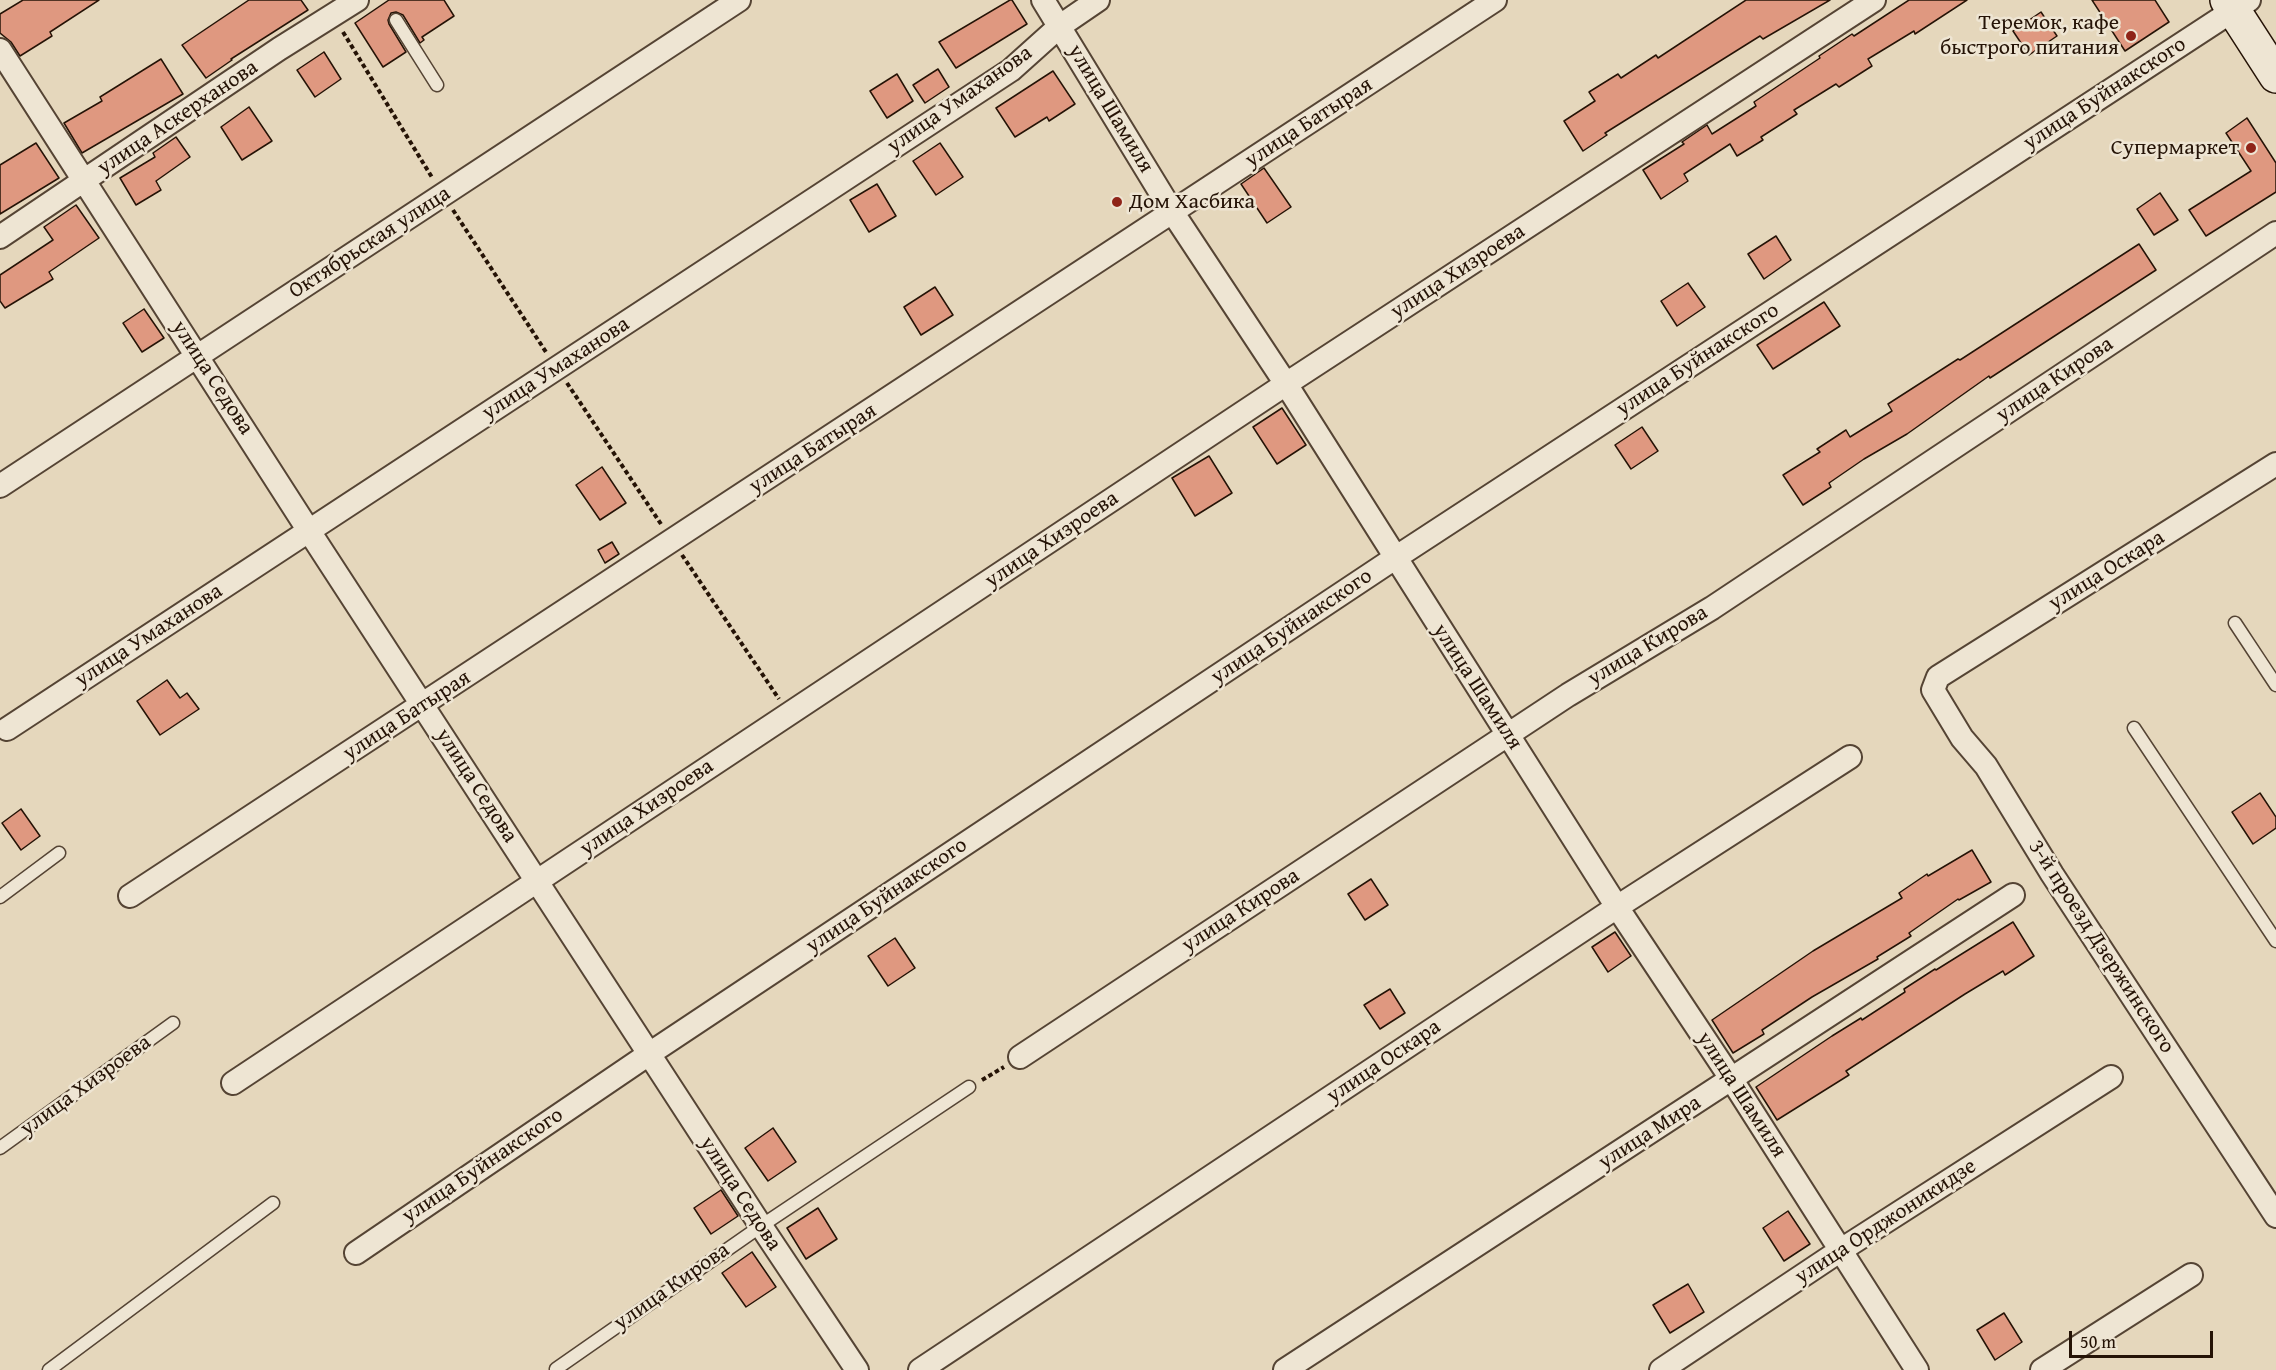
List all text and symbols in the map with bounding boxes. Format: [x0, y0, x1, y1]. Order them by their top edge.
place label: Теремок, кафе быстрого питания [1940, 10, 2119, 62]
marker: Теремок, кафе быстрого питания [2124, 29, 2138, 43]
street label: улица Буйнакского [2019, 32, 2191, 156]
street label: улица Умаханова [883, 40, 1037, 160]
street label: улица Шамиля [1061, 40, 1159, 178]
street label: улица Аскерханова [93, 55, 263, 181]
street label: улица Батырая [1240, 72, 1378, 174]
place label: Супермаркет [2111, 135, 2239, 161]
marker: Супермаркет [2244, 141, 2258, 155]
street label: Октябрьская улица [284, 181, 456, 305]
place label: Дом Хасбика [1129, 189, 1255, 215]
marker: Дом Хасбика [1110, 195, 1124, 209]
street label: улица Хизроева [1386, 219, 1530, 325]
street label: улица Буйнакского [1612, 298, 1784, 422]
street label: улица Умаханова [477, 311, 635, 427]
street label: улица Седова [165, 316, 259, 440]
street label: улица Кирова [1992, 331, 2118, 429]
street label: улица Батырая [744, 398, 882, 500]
street label: улица Хизроева [980, 486, 1124, 594]
street label: улица Оскара [2044, 525, 2170, 617]
street label: улица Буйнакского [1206, 563, 1378, 691]
street label: улица Умаханова [70, 578, 228, 694]
street label: улица Кирова [1583, 600, 1713, 692]
street label: улица Шамиля [1426, 619, 1528, 755]
street label: улица Батырая [338, 665, 476, 767]
street label: улица Седова [429, 724, 523, 848]
street label: улица Хизроева [575, 754, 719, 862]
street label: улица Буйнакского [801, 832, 973, 960]
street label: 3-й проезд Дзержинского [2022, 835, 2180, 1059]
street label: улица Кирова [1177, 863, 1305, 959]
street label: улица Оскара [1322, 1014, 1446, 1110]
street label: улица Шамиля [1690, 1027, 1792, 1163]
street label: улица Хизроева [15, 1030, 157, 1142]
street label: улица Мира [1594, 1090, 1706, 1176]
street label: улица Буйнакского [397, 1102, 569, 1230]
street label: улица Седова [693, 1132, 787, 1256]
street label: улица Орджоникидзе [1790, 1153, 1982, 1291]
street label: улица Кирова [609, 1237, 735, 1337]
scale bar [2072, 1319, 2216, 1357]
text: 50 m [2080, 1328, 2116, 1355]

